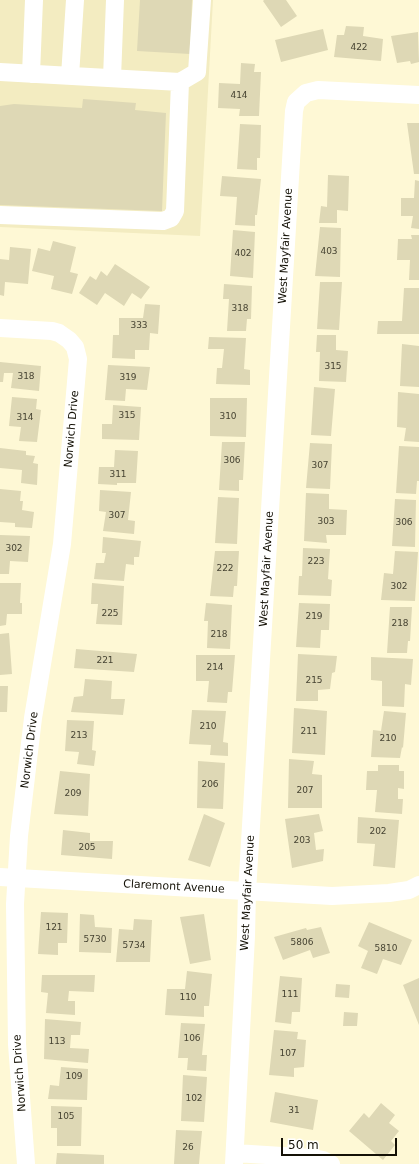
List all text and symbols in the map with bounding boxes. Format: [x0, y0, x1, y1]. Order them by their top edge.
house number: 422 [350, 43, 368, 53]
house number: 414 [230, 91, 248, 101]
street label: West Mayfair Avenue [276, 188, 296, 304]
house number: 403 [320, 247, 338, 257]
house number: 402 [234, 249, 252, 259]
house number: 318 [231, 304, 249, 314]
house number: 333 [130, 321, 148, 331]
house number: 315 [324, 362, 342, 372]
house number: 318 [17, 372, 35, 382]
house number: 319 [119, 373, 137, 383]
street label: Norwich Drive [62, 390, 82, 468]
house number: 315 [118, 411, 136, 421]
house number: 310 [219, 412, 237, 422]
house number: 314 [16, 413, 34, 423]
house number: 306 [223, 456, 241, 466]
house number: 307 [311, 461, 329, 471]
house number: 311 [109, 470, 127, 480]
house number: 307 [108, 511, 126, 521]
street label: West Mayfair Avenue [257, 511, 277, 627]
house number: 303 [317, 517, 335, 527]
house number: 306 [395, 518, 413, 528]
house number: 302 [5, 544, 23, 554]
house number: 223 [307, 557, 325, 567]
house number: 222 [216, 564, 234, 574]
house number: 302 [390, 582, 408, 592]
house number: 225 [101, 609, 119, 619]
house number: 219 [305, 612, 323, 622]
house number: 218 [391, 619, 409, 629]
house number: 218 [210, 630, 228, 640]
house number: 221 [96, 656, 114, 666]
house number: 214 [206, 663, 224, 673]
house number: 215 [305, 676, 323, 686]
street label: Norwich Drive [19, 711, 41, 789]
house number: 210 [199, 722, 217, 732]
house number: 211 [300, 727, 318, 737]
house number: 213 [70, 731, 88, 741]
house number: 210 [379, 734, 397, 744]
house number: 206 [201, 780, 219, 790]
house number: 207 [296, 786, 314, 796]
house number: 209 [64, 789, 82, 799]
house number: 202 [369, 827, 387, 837]
street label: West Mayfair Avenue [238, 835, 258, 951]
house number: 203 [293, 836, 311, 846]
house number: 205 [78, 843, 96, 853]
street label: Claremont Avenue [123, 878, 225, 896]
house number: 121 [45, 923, 63, 933]
house number: 5730 [84, 935, 106, 945]
house number: 5806 [291, 938, 313, 948]
house number: 5734 [123, 941, 145, 951]
house number: 5810 [375, 944, 397, 954]
house number: 111 [281, 990, 299, 1000]
house number: 110 [179, 993, 197, 1003]
street label: Norwich Drive [11, 1034, 29, 1112]
house number: 106 [183, 1034, 201, 1044]
house number: 113 [48, 1037, 66, 1047]
house number: 107 [279, 1049, 297, 1059]
house number: 109 [65, 1072, 83, 1082]
house number: 102 [185, 1094, 203, 1104]
house number: 31 [288, 1106, 300, 1116]
house number: 105 [57, 1112, 75, 1122]
scale bar [283, 1130, 399, 1156]
text: 50 m [288, 1138, 319, 1152]
house number: 26 [182, 1143, 194, 1153]

